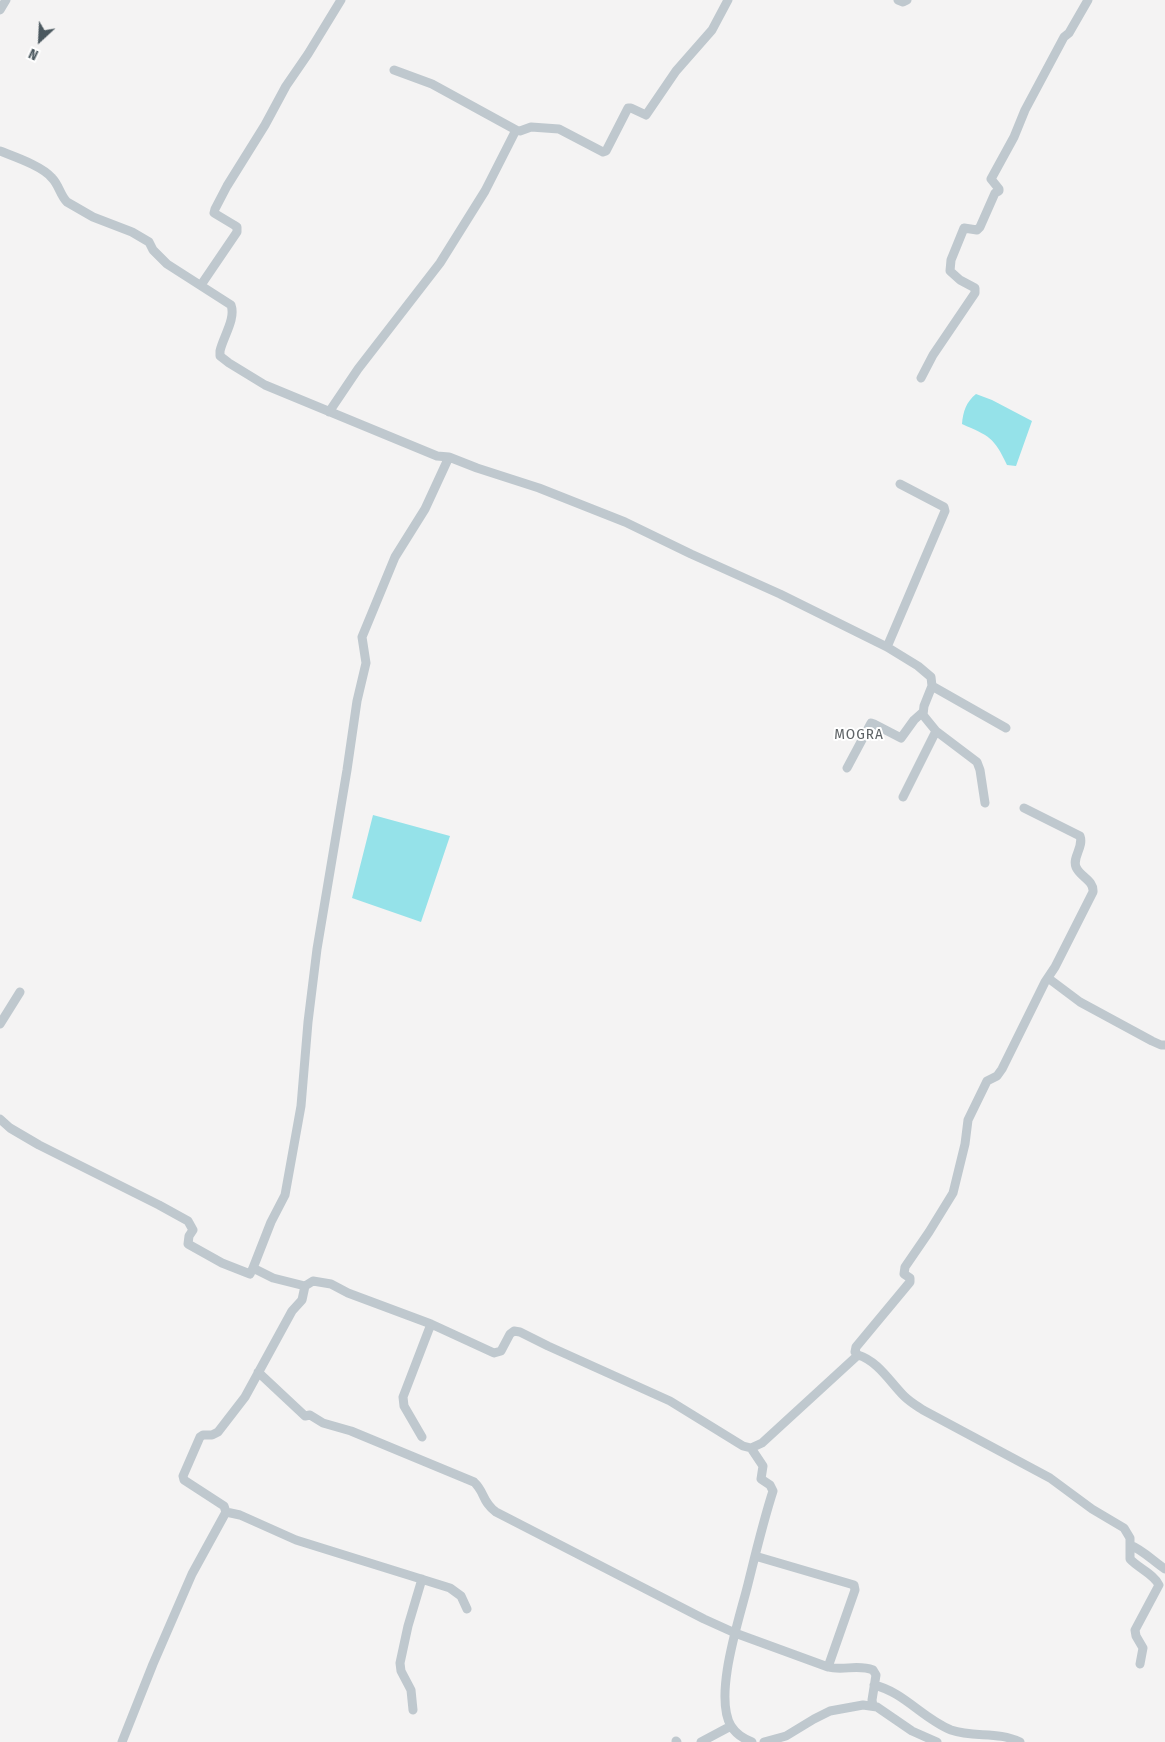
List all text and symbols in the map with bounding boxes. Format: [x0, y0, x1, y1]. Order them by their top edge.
north arrow [15, 15, 65, 65]
text: N [26, 45, 41, 64]
district label: MOGRA [834, 726, 884, 744]

